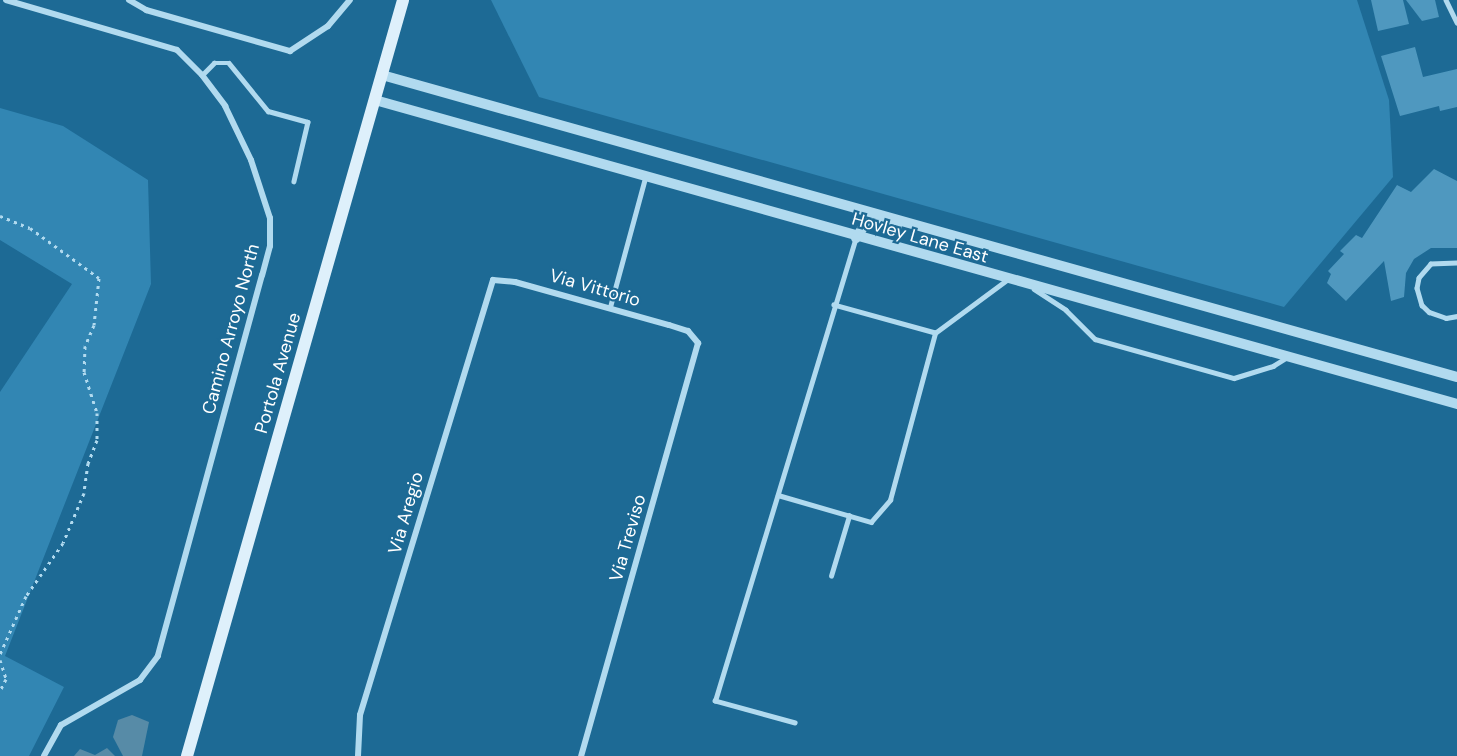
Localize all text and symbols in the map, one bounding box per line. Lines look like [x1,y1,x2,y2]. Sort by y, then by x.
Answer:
street label: Hovley Lane East [849,208,991,268]
street label: Camino Arroyo North [198,241,264,417]
street label: Via Vittorio [547,265,643,311]
street label: Portola Avenue [250,310,306,436]
street label: Via Aregio [384,469,428,557]
street label: Via Treviso [605,492,651,584]

